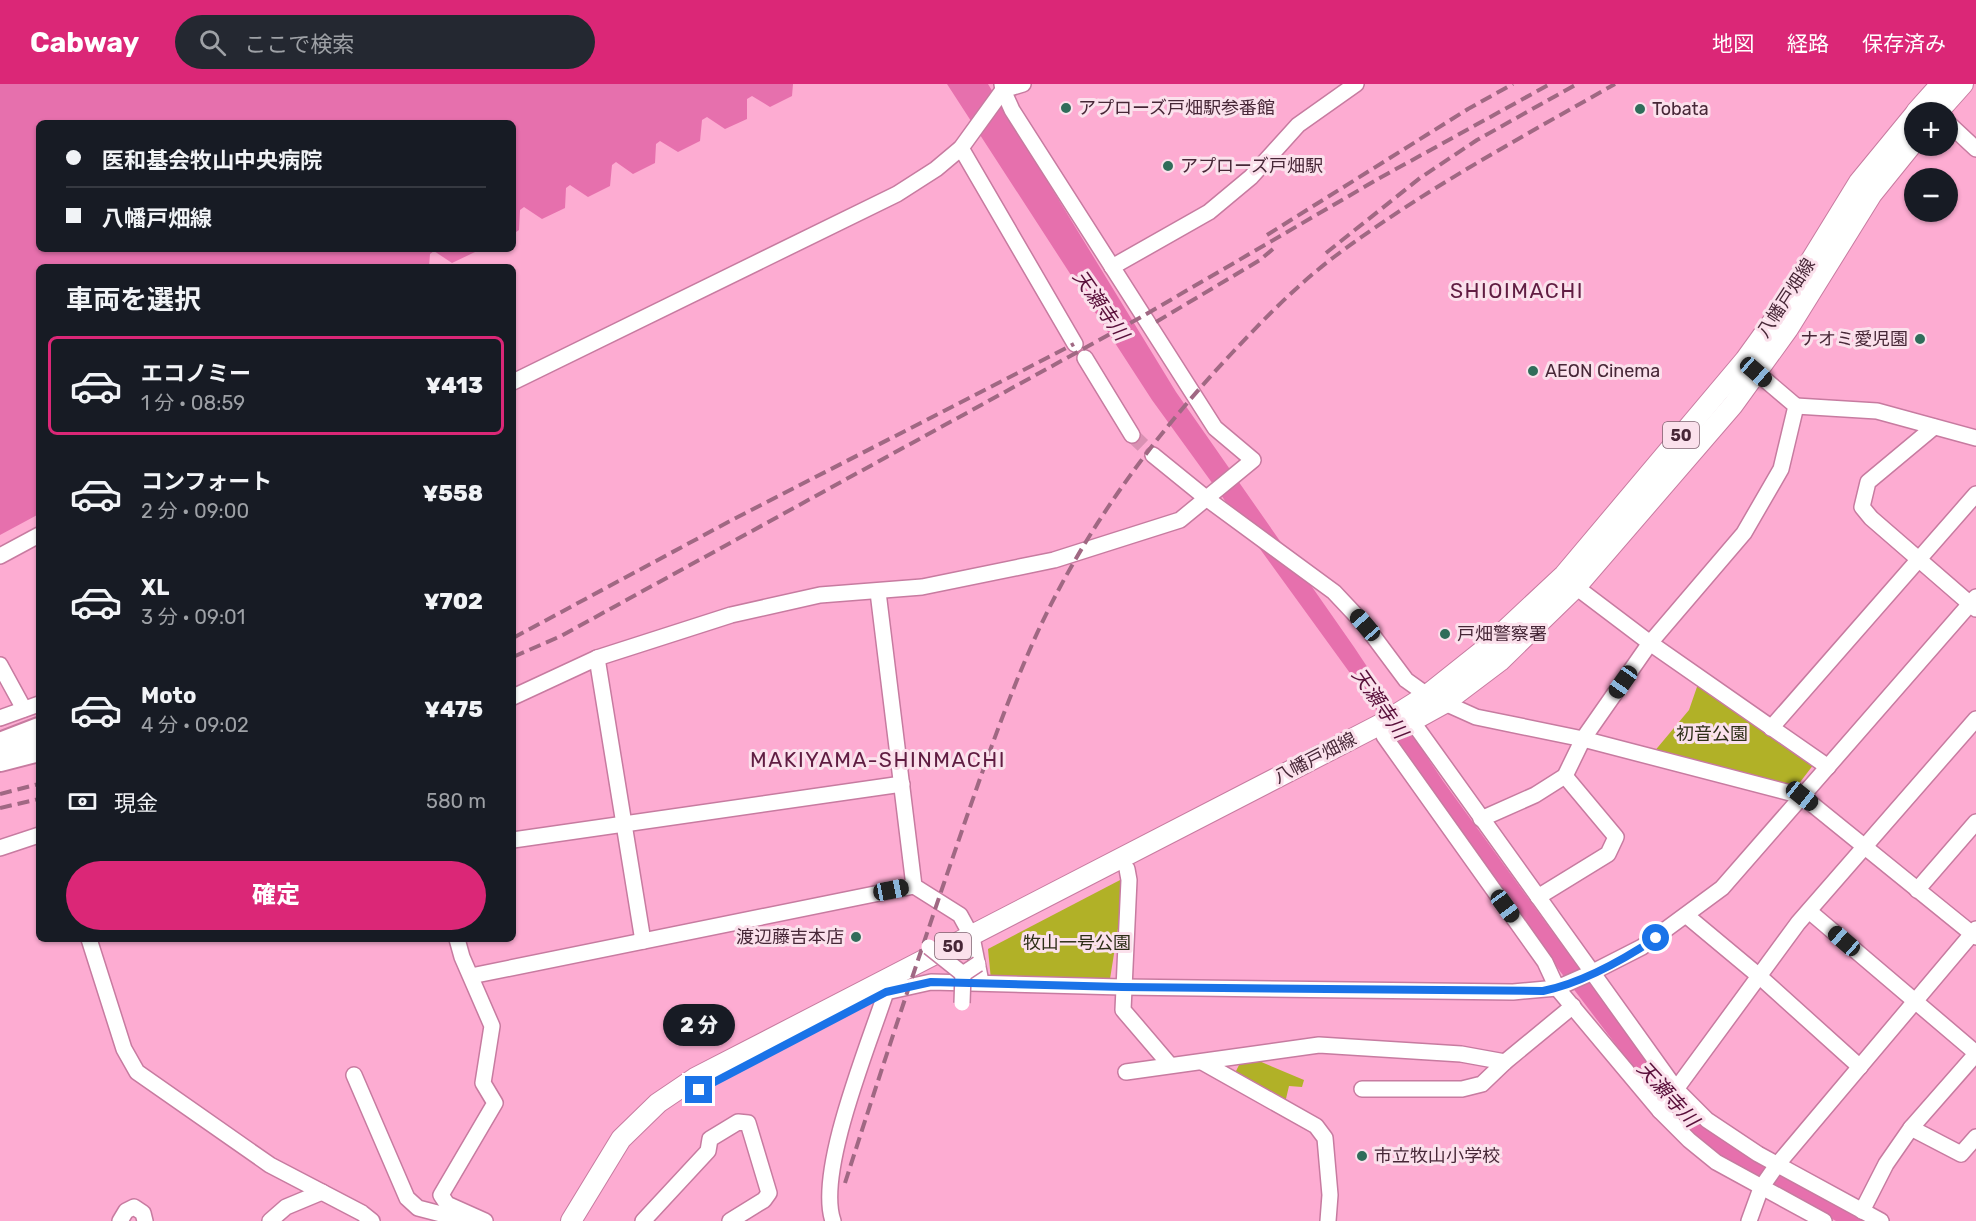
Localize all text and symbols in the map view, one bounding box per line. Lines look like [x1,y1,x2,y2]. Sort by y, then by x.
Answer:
search box [175,15,595,69]
text: Cabway [30,26,139,59]
icon: search [196,26,229,59]
text: ここで検索 [244,31,354,58]
text: 地図 [1712,31,1754,56]
text: 経路 [1787,31,1829,56]
text: 保存済み [1862,31,1946,56]
place label: アプローズ戸畑駅参番館 [1078,97,1275,119]
place label: Tobata [1652,98,1709,120]
marker: アプローズ戸畑駅参番館 [1059,101,1073,115]
marker: Tobata [1633,102,1647,116]
map controls [1904,102,1958,222]
button: + [1904,102,1958,156]
text: 医和基会牧山中央病院 [102,147,322,174]
place label: アプローズ戸畑駅 [1180,155,1323,177]
marker: アプローズ戸畑駅 [1161,159,1175,173]
button: − [1904,168,1958,222]
text: 八幡戸畑線 [102,205,212,232]
street label: 八幡戸畑線 [1752,254,1820,342]
water label: 天瀬寺川 [1068,265,1135,346]
district label: SHIOIMACHI [1450,278,1584,303]
text: 車両を選択 [66,284,201,316]
place label: ナオミ愛児園 [1800,328,1908,350]
marker: ナオミ愛児園 [1913,332,1927,346]
car [1737,353,1775,391]
icon: car [69,359,123,413]
text: エコノミー [141,360,251,387]
place label: AEON Cinema [1545,360,1660,382]
marker: AEON Cinema [1526,364,1540,378]
text: ¥413 [426,372,483,399]
text: 1 分 · 08:59 [141,391,245,415]
road number: 50 [1663,422,1699,448]
icon: car [69,467,123,521]
text: コンフォート [141,468,272,495]
text: ¥558 [423,480,483,507]
text: 2 分 · 09:00 [141,499,249,523]
text: XL [141,574,169,601]
icon: car [69,575,123,629]
text: ¥702 [424,588,483,615]
text: 3 分 · 09:01 [141,605,245,629]
car [1346,606,1384,644]
place label: 戸畑警察署 [1457,623,1547,645]
marker: 戸畑警察署 [1438,627,1452,641]
car [1605,662,1641,702]
water label: 天瀬寺川 [1347,663,1414,744]
text: Moto [141,682,196,709]
icon: car [69,683,123,737]
text: ¥475 [424,696,483,723]
text: 4 分 · 09:02 [141,713,249,737]
park label: 初音公園 [1676,723,1748,745]
street label: 八幡戸畑線 [1270,728,1360,788]
district label: MAKIYAMA-SHINMACHI [750,747,1006,772]
car [1782,778,1822,814]
icon: cash [66,785,99,818]
text: 580 m [426,789,486,813]
text: 現金 [114,790,158,817]
button: 確定 [66,861,486,930]
car [872,878,910,902]
car [1487,886,1523,926]
car [1825,922,1863,960]
route start [1642,924,1669,951]
place label: 渡辺藤吉本店 [736,926,844,948]
marker: 渡辺藤吉本店 [849,930,863,944]
park label: 牧山一号公園 [1023,932,1131,954]
road number: 50 [935,933,971,959]
callout: 2 分 [663,1003,735,1045]
text: 2 分 [680,1013,718,1037]
water label: 天瀬寺川 [1632,1056,1705,1133]
route end [685,1076,712,1103]
place label: 市立牧山小学校 [1374,1145,1500,1167]
marker: 市立牧山小学校 [1355,1149,1369,1163]

